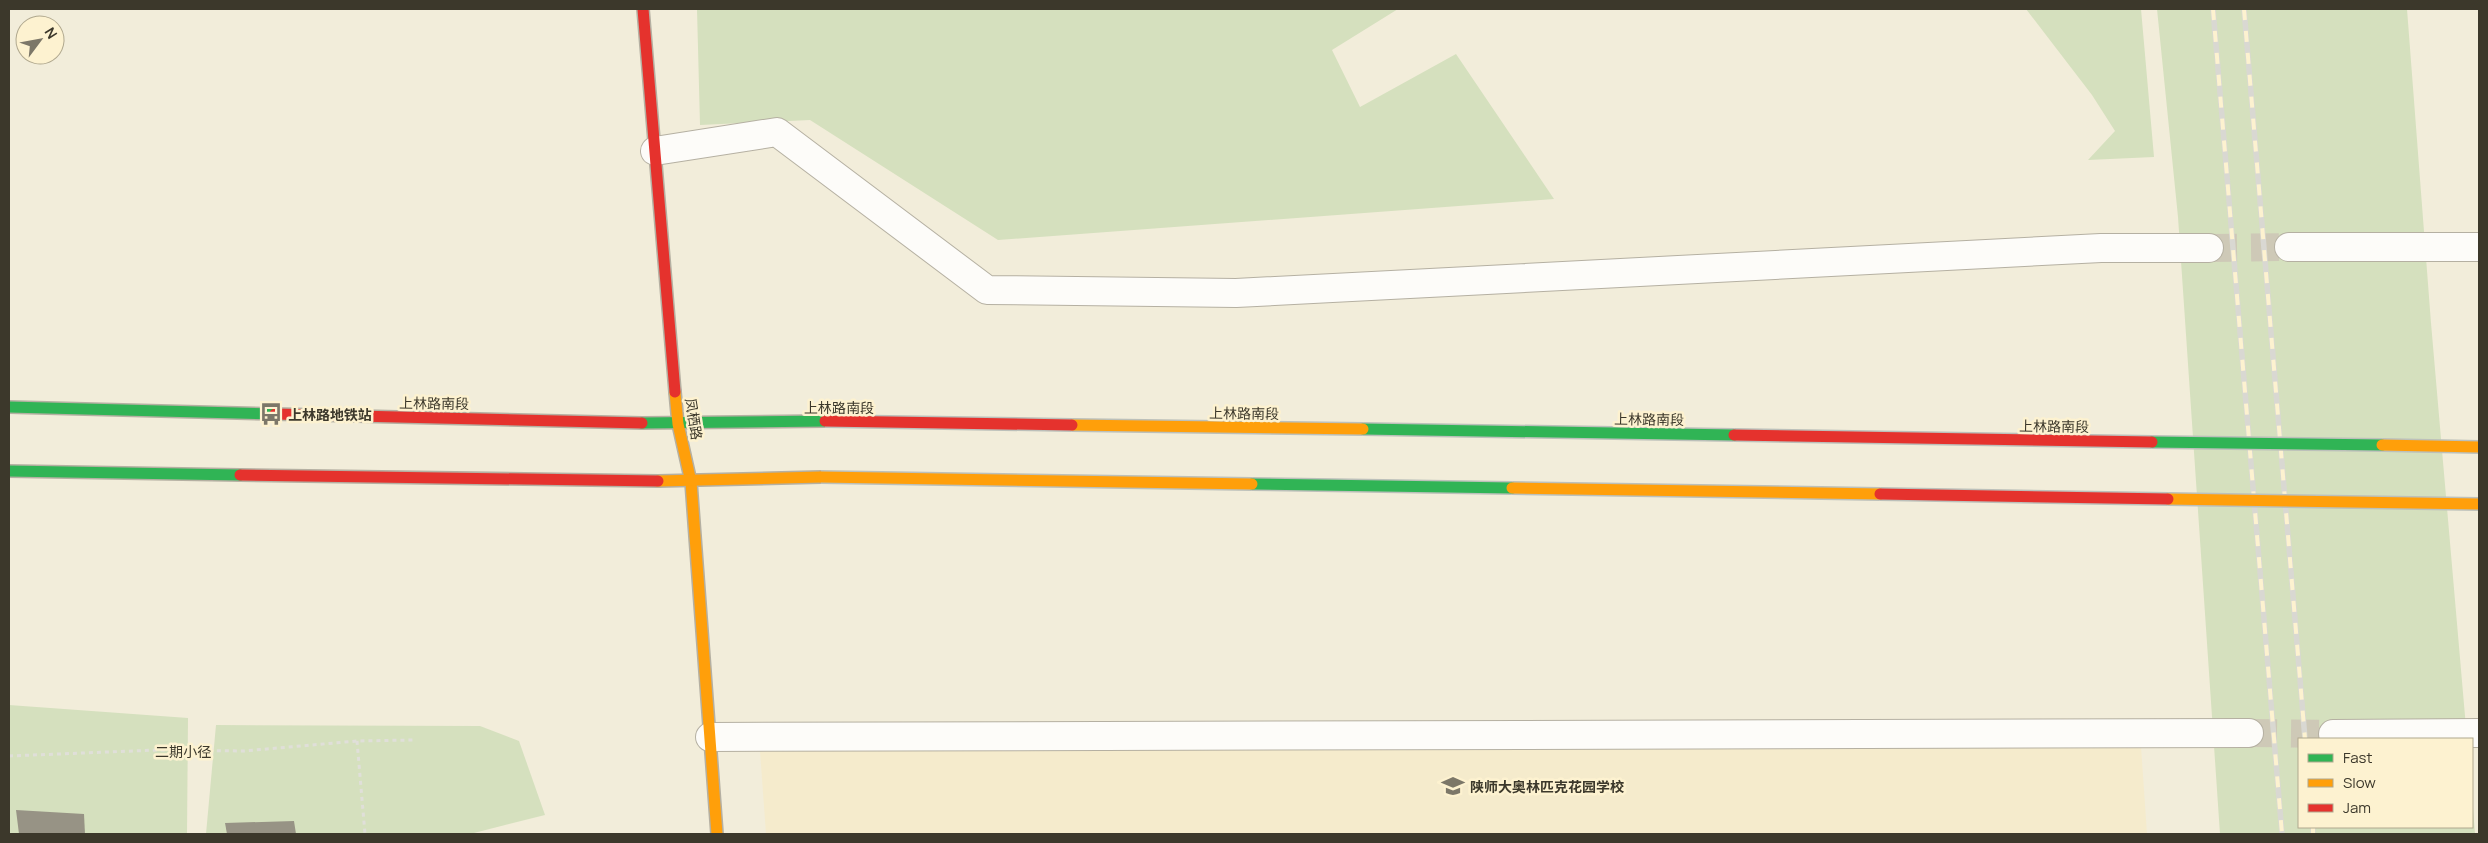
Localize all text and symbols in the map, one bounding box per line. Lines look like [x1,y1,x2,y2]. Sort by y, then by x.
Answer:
north arrow [15,15,65,65]
text: N [41,24,62,42]
street label: 上林路南段 [399,393,469,413]
street label: 凤栖路 [681,397,707,441]
street label: 上林路南段 [804,398,874,417]
bus stop icon: 上林路地铁站 [258,401,284,427]
street label: 上林路南段 [1209,403,1279,423]
place label: 上林路地铁站 [288,405,372,424]
street label: 上林路南段 [1614,409,1684,429]
street label: 上林路南段 [2019,416,2089,436]
legend [2298,738,2473,828]
street label: 二期小径 [155,742,211,761]
text: Fast [2343,747,2372,768]
text: Slow [2343,772,2376,793]
school or university icon: 陕师大奥林匹克花园学校 [1440,773,1466,799]
place label: 陕师大奥林匹克花园学校 [1470,777,1624,796]
text: Jam [2343,797,2371,818]

